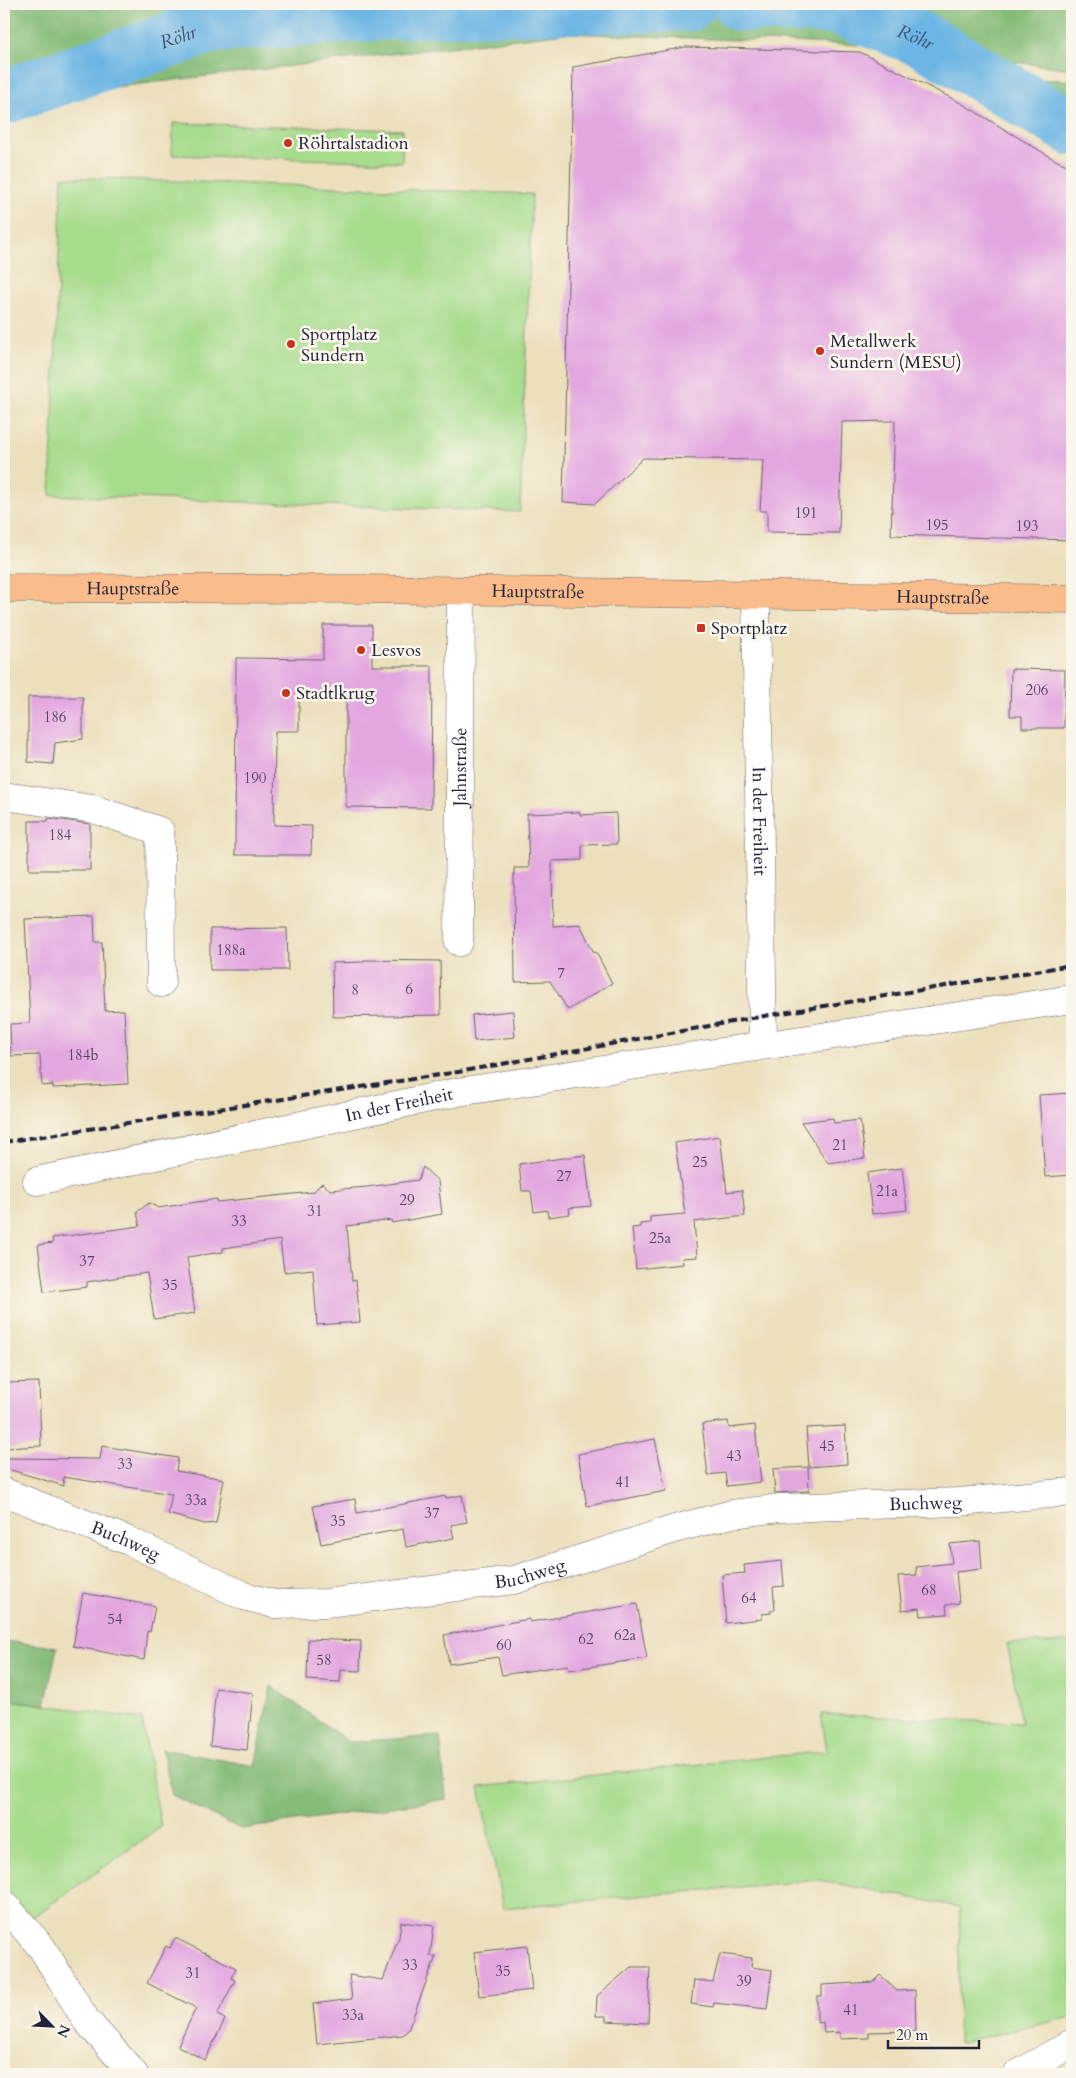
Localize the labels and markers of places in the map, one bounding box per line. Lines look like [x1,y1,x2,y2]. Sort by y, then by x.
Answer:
place label: Röhrtalstadion [298,131,410,156]
marker: Röhrtalstadion [282,137,294,149]
place label: Sportplatz Sundern [301,322,377,368]
place label: Metallwerk Sundern (MESU) [830,329,962,375]
marker: Sportplatz Sundern [285,338,297,350]
marker: Metallwerk Sundern (MESU) [814,345,826,357]
place label: Sportplatz [711,616,787,641]
marker: Sportplatz [695,622,707,634]
place label: Lesvos [371,638,421,663]
marker: Lesvos [355,644,367,656]
place label: Stadtlkrug [296,681,375,706]
marker: Stadtlkrug [280,687,292,699]

